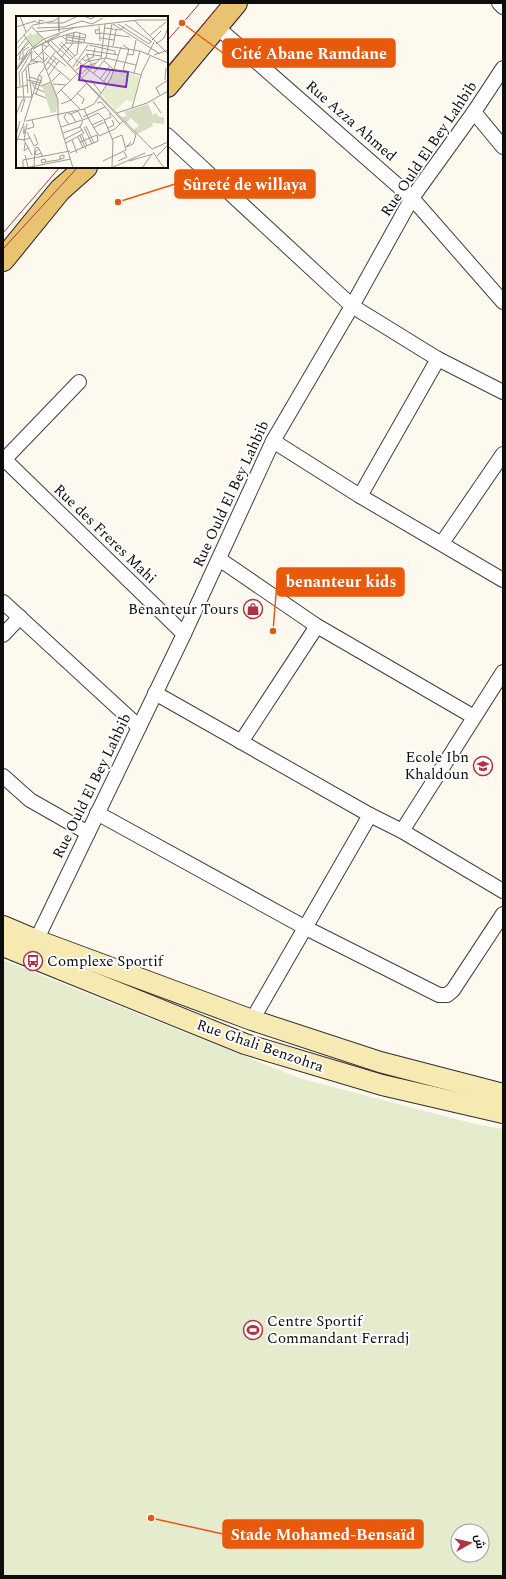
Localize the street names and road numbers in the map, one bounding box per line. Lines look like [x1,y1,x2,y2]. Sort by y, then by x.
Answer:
street label: Rue Azza Ahmed [300,75,402,167]
street label: Rue Ould El Bey Lahbib [375,76,483,222]
street label: Rue Ould El Bey Lahbib [187,417,275,571]
street label: Rue des Freres Mahi [48,479,162,589]
street label: Rue Ould El Bey Lahbib [47,709,137,863]
street label: Rue Ghali Benzohra [193,1013,327,1079]

